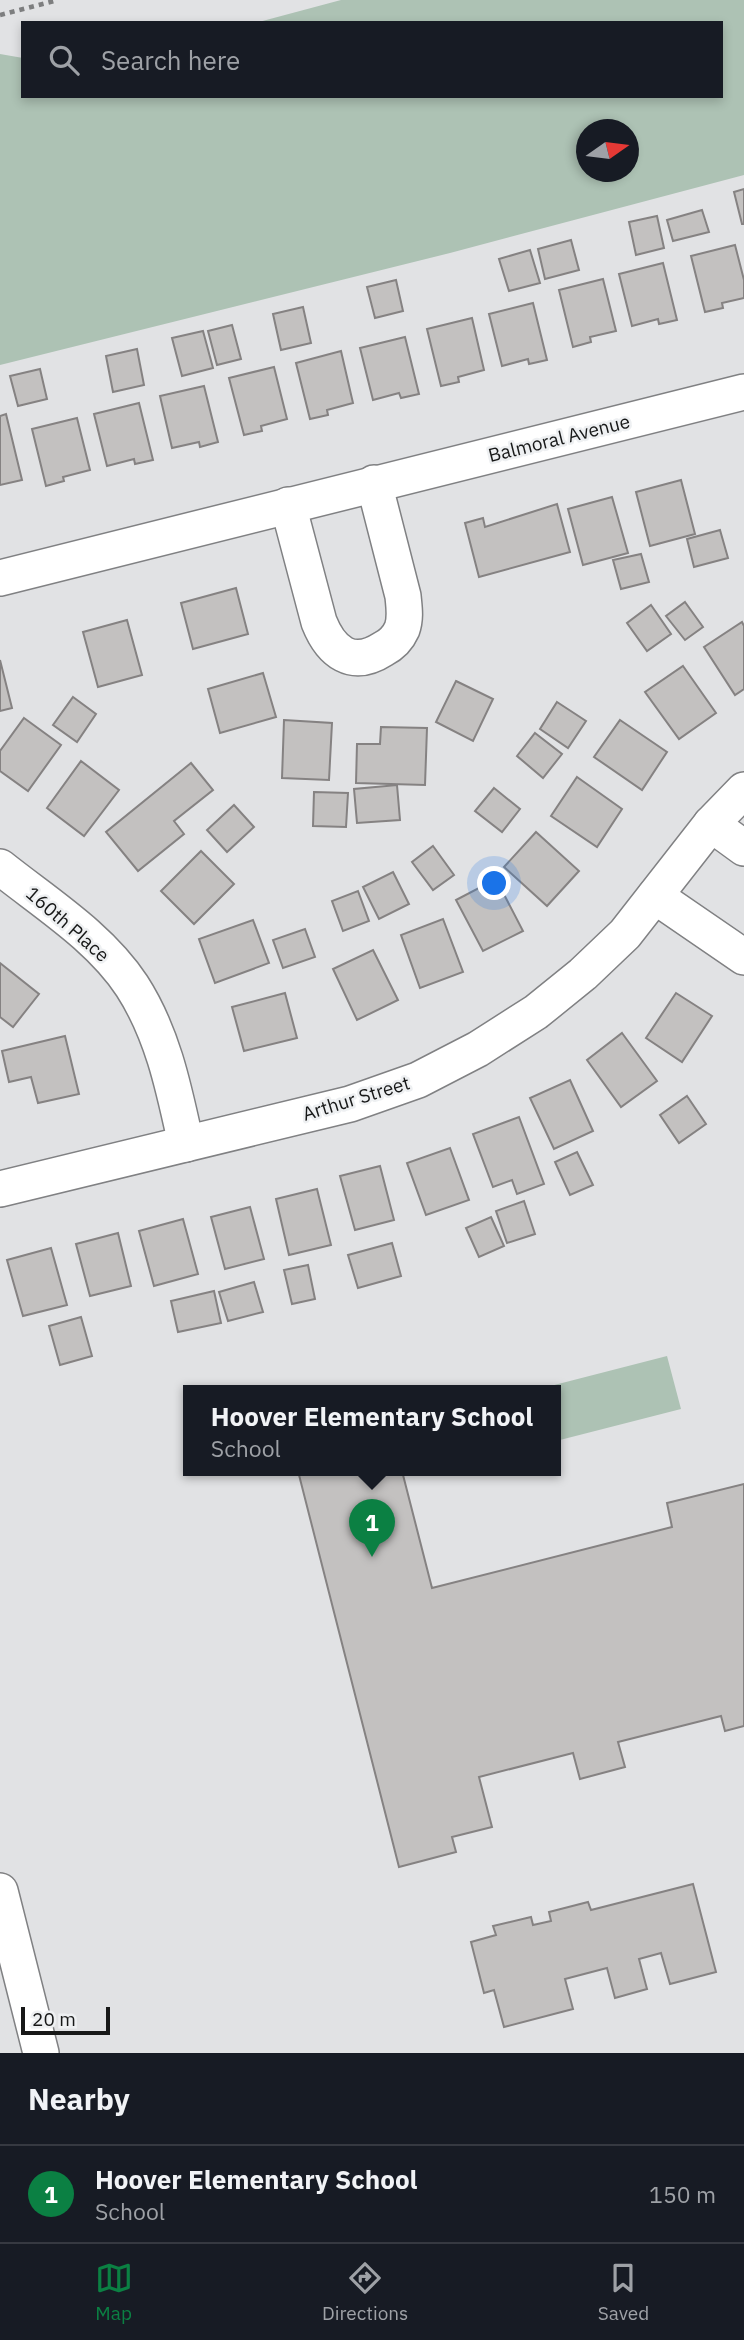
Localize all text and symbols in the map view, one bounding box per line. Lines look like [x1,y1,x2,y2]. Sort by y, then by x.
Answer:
search box [21,21,723,98]
icon: search [45,41,83,79]
text: Search here [101,43,240,77]
north arrow [576,119,639,182]
street label: Balmoral Avenue [486,409,632,467]
your location [477,866,511,900]
street label: 160th Place [21,881,115,967]
street label: Arthur Street [299,1070,413,1126]
popup [183,1385,561,1476]
text: Hoover Elementary School [211,1399,533,1433]
text: School [211,1433,281,1463]
pin: 1 [349,1499,395,1557]
scale bar [21,2004,110,2036]
text: 20 m [32,2007,76,2031]
text: Nearby [28,2079,130,2118]
text: Hoover Elementary School [95,2162,417,2196]
text: 1 [44,2179,58,2209]
text: 150 m [649,2179,716,2209]
text: School [95,2196,165,2226]
tab: Map [95,2259,133,2325]
tab: Directions [322,2259,408,2325]
tab: Saved [598,2259,649,2325]

